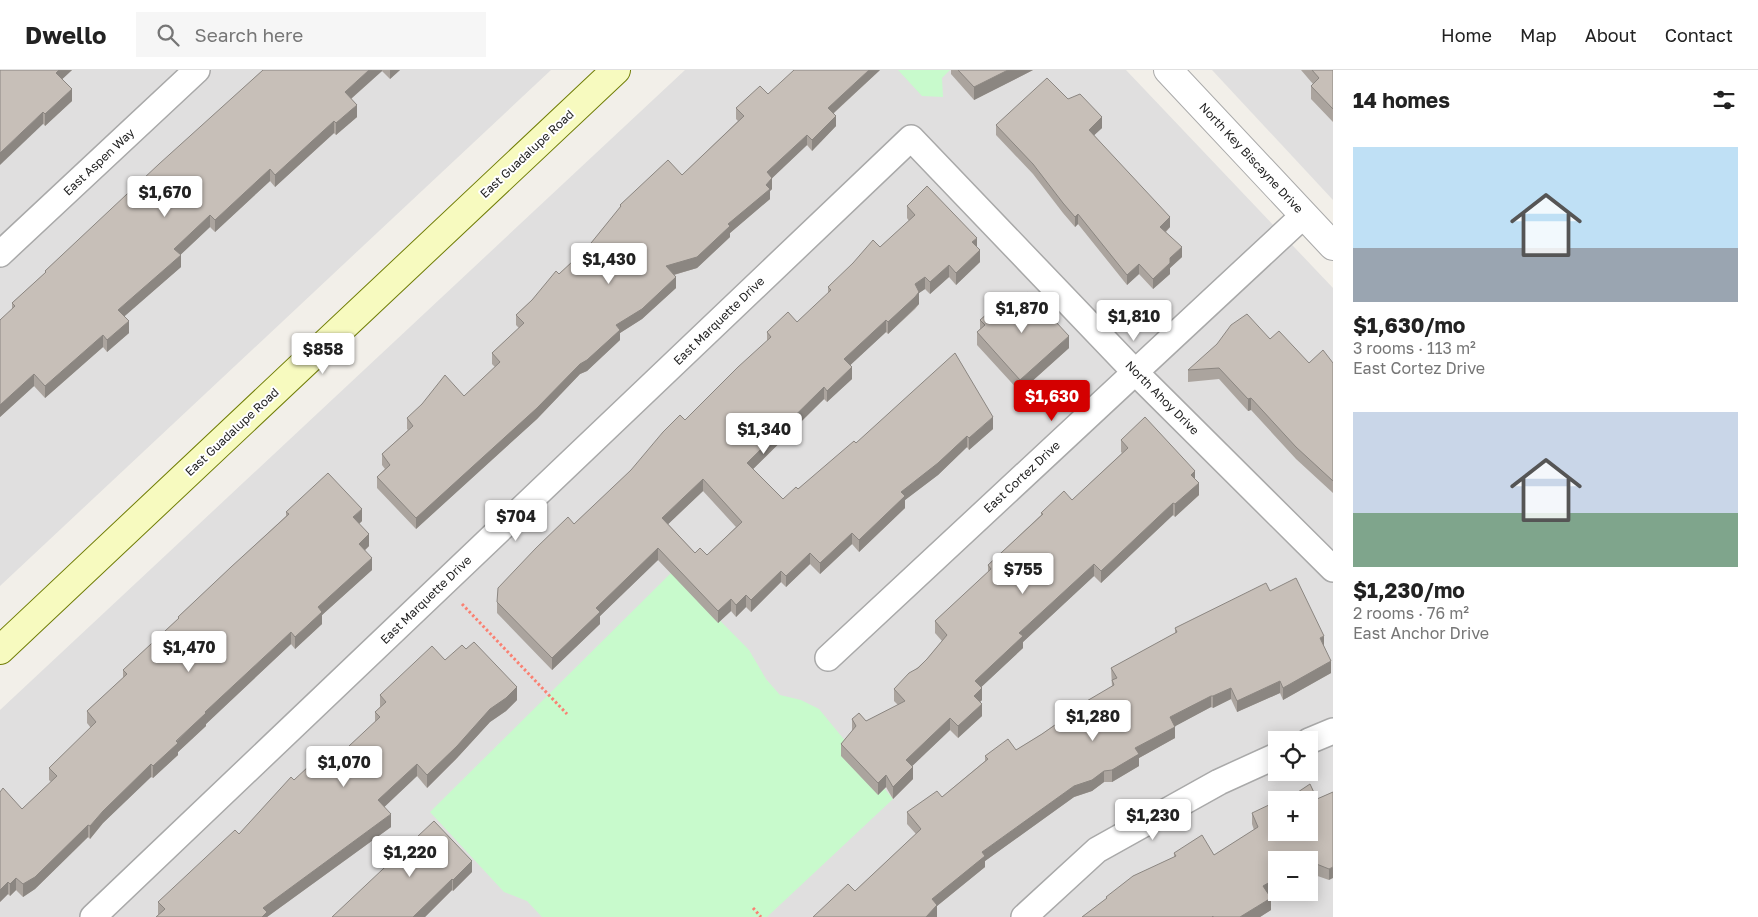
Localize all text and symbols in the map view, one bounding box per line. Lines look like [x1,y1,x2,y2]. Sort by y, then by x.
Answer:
search box [136,12,486,57]
text: Dwello [25,20,106,49]
icon: search [154,21,182,49]
text: Search here [194,23,303,46]
text: Home [1441,24,1492,46]
text: Map [1520,24,1557,46]
text: About [1585,24,1637,46]
text: Contact [1665,24,1733,46]
icon: filters [1710,86,1738,114]
text: 14 homes [1353,87,1450,113]
street label: North Key Biscayne Drive [1196,99,1306,216]
street label: East Guadalupe Road [477,106,577,201]
street label: East Aspen Way [60,125,137,198]
pin: $1,670 [124,176,206,218]
icon: home [1501,180,1591,270]
text: $1,670 [138,182,192,202]
pin: $1,430 [568,242,650,285]
text: $1,430 [582,249,636,269]
street label: East Marquette Drive [670,273,767,368]
pin: $1,870 [981,292,1063,334]
text: $1,870 [995,298,1049,318]
pin: $1,810 [1093,300,1175,342]
text: $1,810 [1108,306,1160,326]
text: $1,630/mo [1353,312,1465,338]
pin: $858 [293,332,353,375]
text: 3 rooms · 113 m² [1353,338,1476,358]
text: $858 [303,339,343,359]
street label: North Ahoy Drive [1122,358,1202,438]
text: East Cortez Drive [1353,358,1485,378]
pin: $1,630 [1011,380,1093,422]
street label: East Guadalupe Road [182,384,282,479]
text: $1,630 [1025,386,1079,406]
pin: $1,340 [723,412,805,455]
text: $1,340 [737,419,791,439]
street label: East Cortez Drive [980,437,1063,516]
icon: home [1501,445,1591,535]
pin: $704 [486,500,546,542]
text: $704 [496,506,536,526]
street label: East Marquette Drive [377,552,474,647]
pin: $755 [993,552,1053,595]
text: $755 [1004,559,1042,579]
text: $1,230/mo [1353,577,1465,603]
text: 2 rooms · 76 m² [1353,603,1469,623]
text: East Anchor Drive [1353,623,1489,643]
pin: $1,470 [148,630,230,673]
text: $1,470 [162,637,216,657]
pin: $1,280 [1052,700,1134,742]
text: $1,280 [1066,706,1120,726]
map controls [1268,731,1318,901]
button: locate [1268,731,1318,781]
pin: $1,070 [303,746,385,788]
text: $1,070 [317,752,371,772]
button: + [1268,791,1318,841]
pin: $1,230 [1112,798,1194,841]
text: $1,230 [1126,805,1180,825]
pin: $1,220 [369,836,451,878]
text: $1,220 [383,842,437,862]
button: − [1268,851,1318,901]

